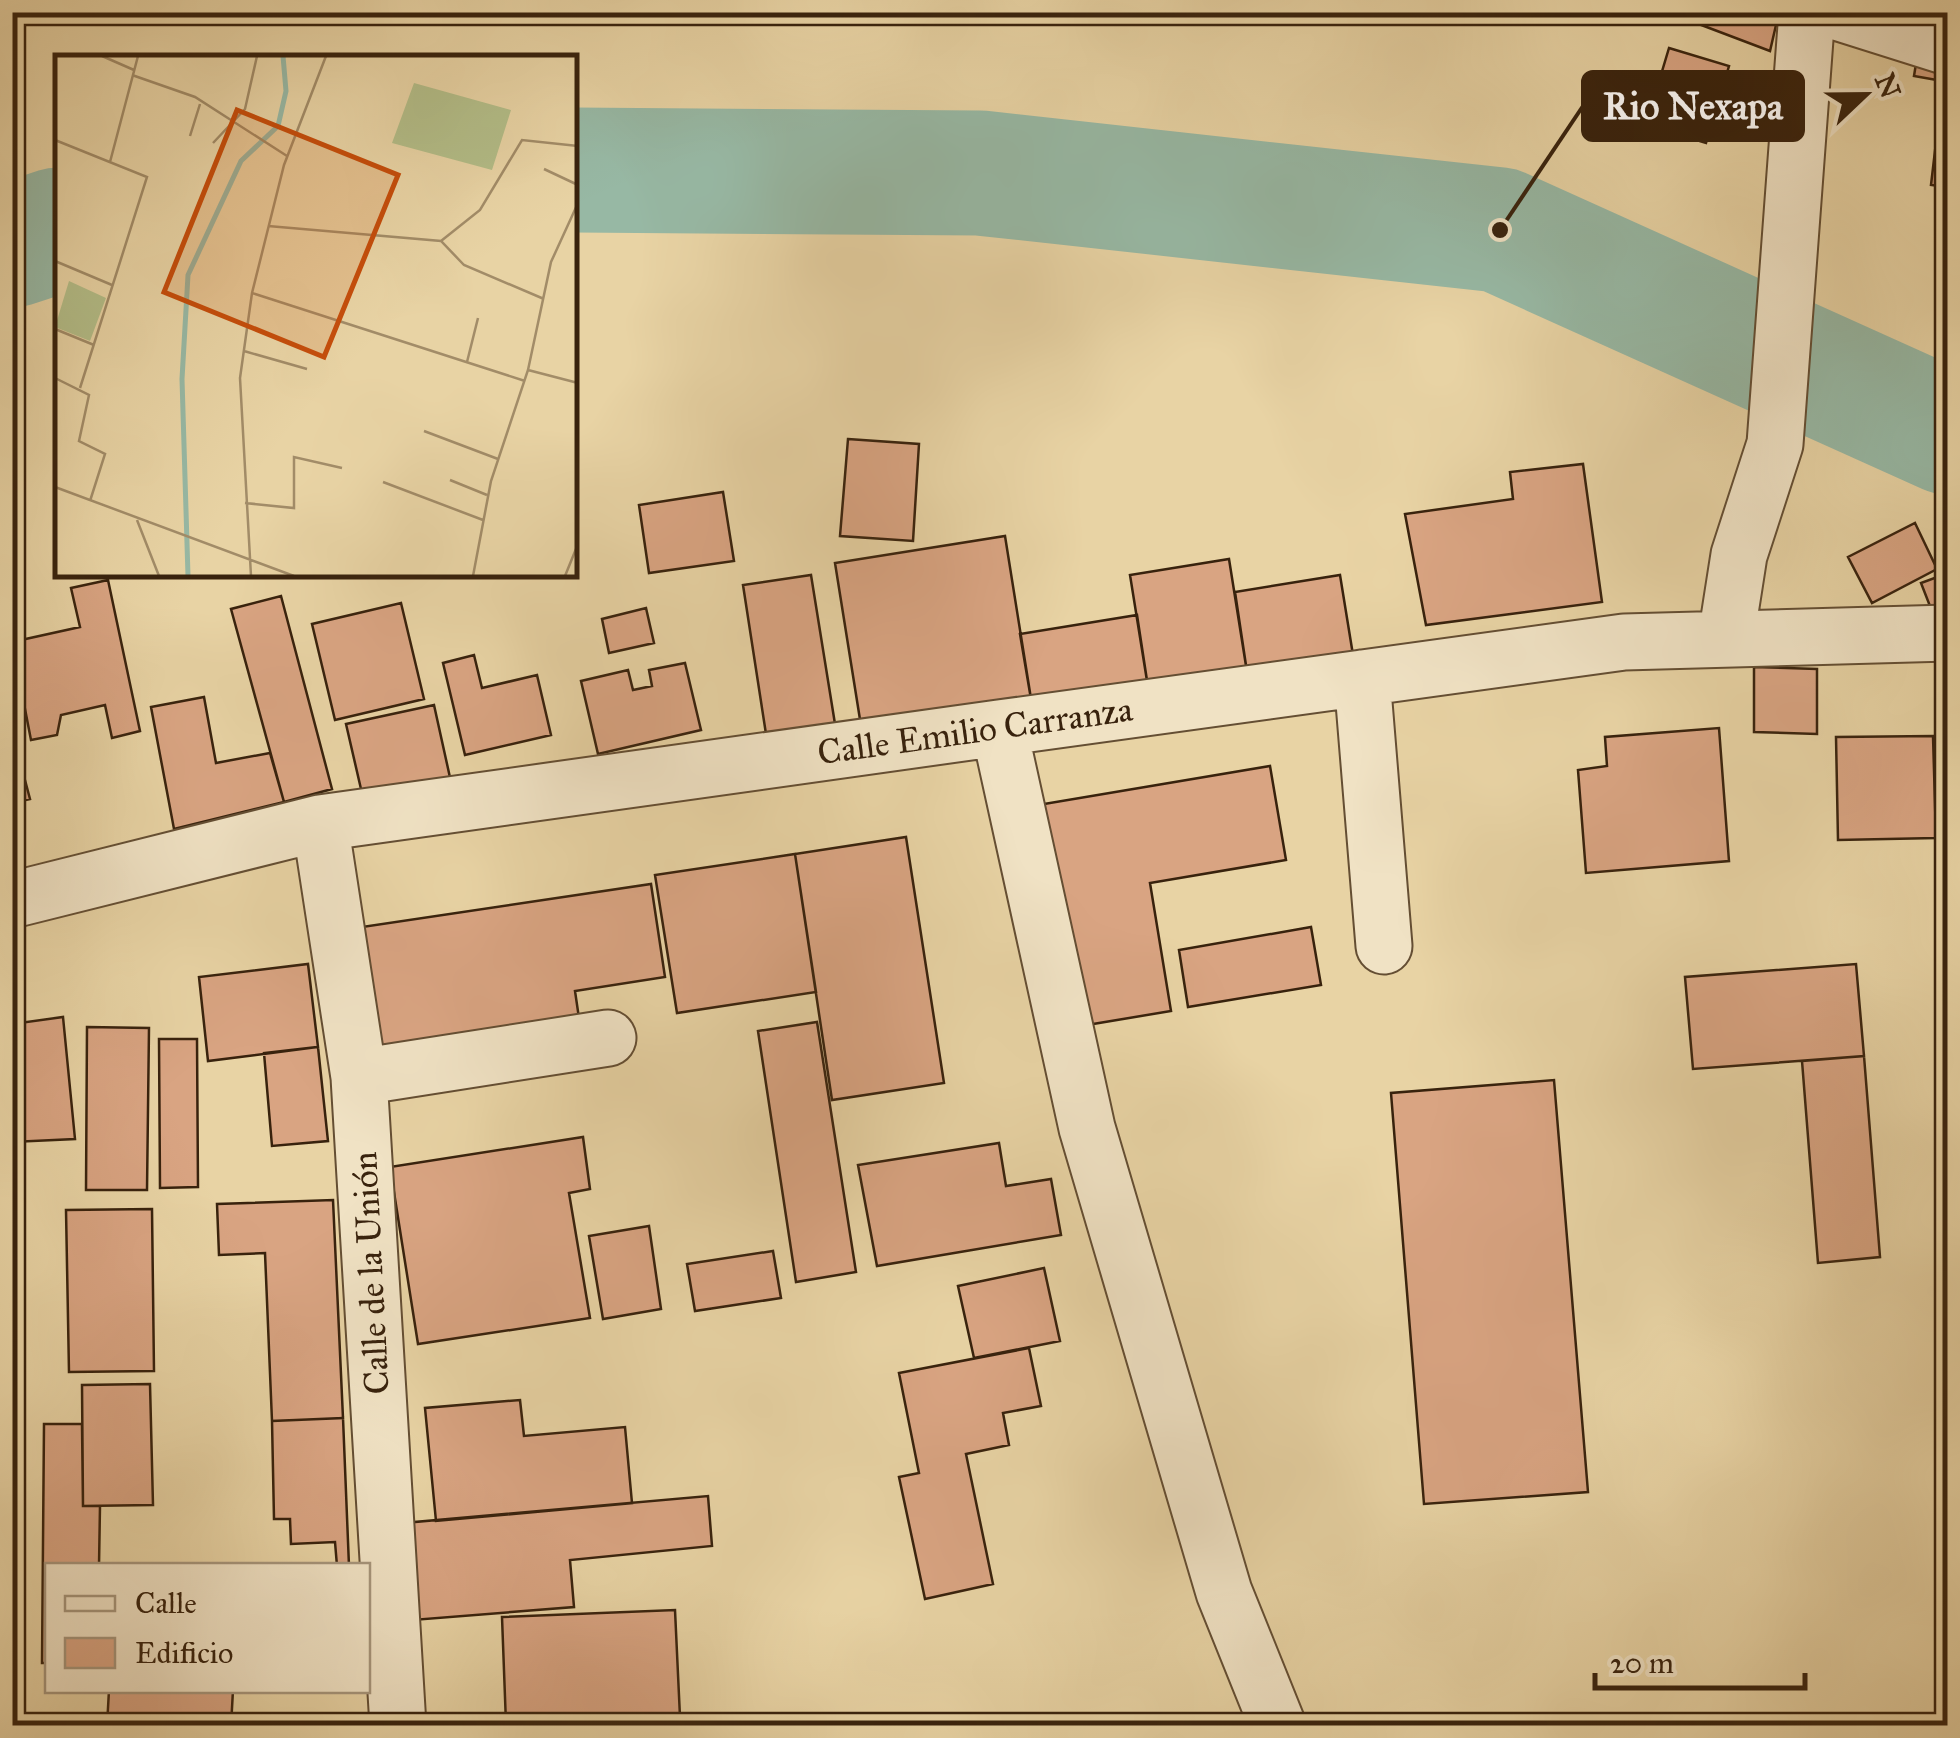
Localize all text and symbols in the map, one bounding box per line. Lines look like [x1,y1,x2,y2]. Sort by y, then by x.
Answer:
north arrow [1815,45,1915,145]
inset map [55,55,578,578]
text: N [1867,68,1908,104]
callout: Rio Nexapa [1583,72,1803,140]
text: Rio Nexapa [1603,83,1784,129]
street label: Calle Emilio Carranza [815,688,1135,774]
street label: Calle de la Unión [343,1150,399,1395]
legend [45,1563,370,1693]
text: Calle [135,1585,197,1621]
scale bar [1595,1628,1805,1690]
text: Edificio [135,1635,233,1671]
text: 20 m [1610,1645,1674,1681]

